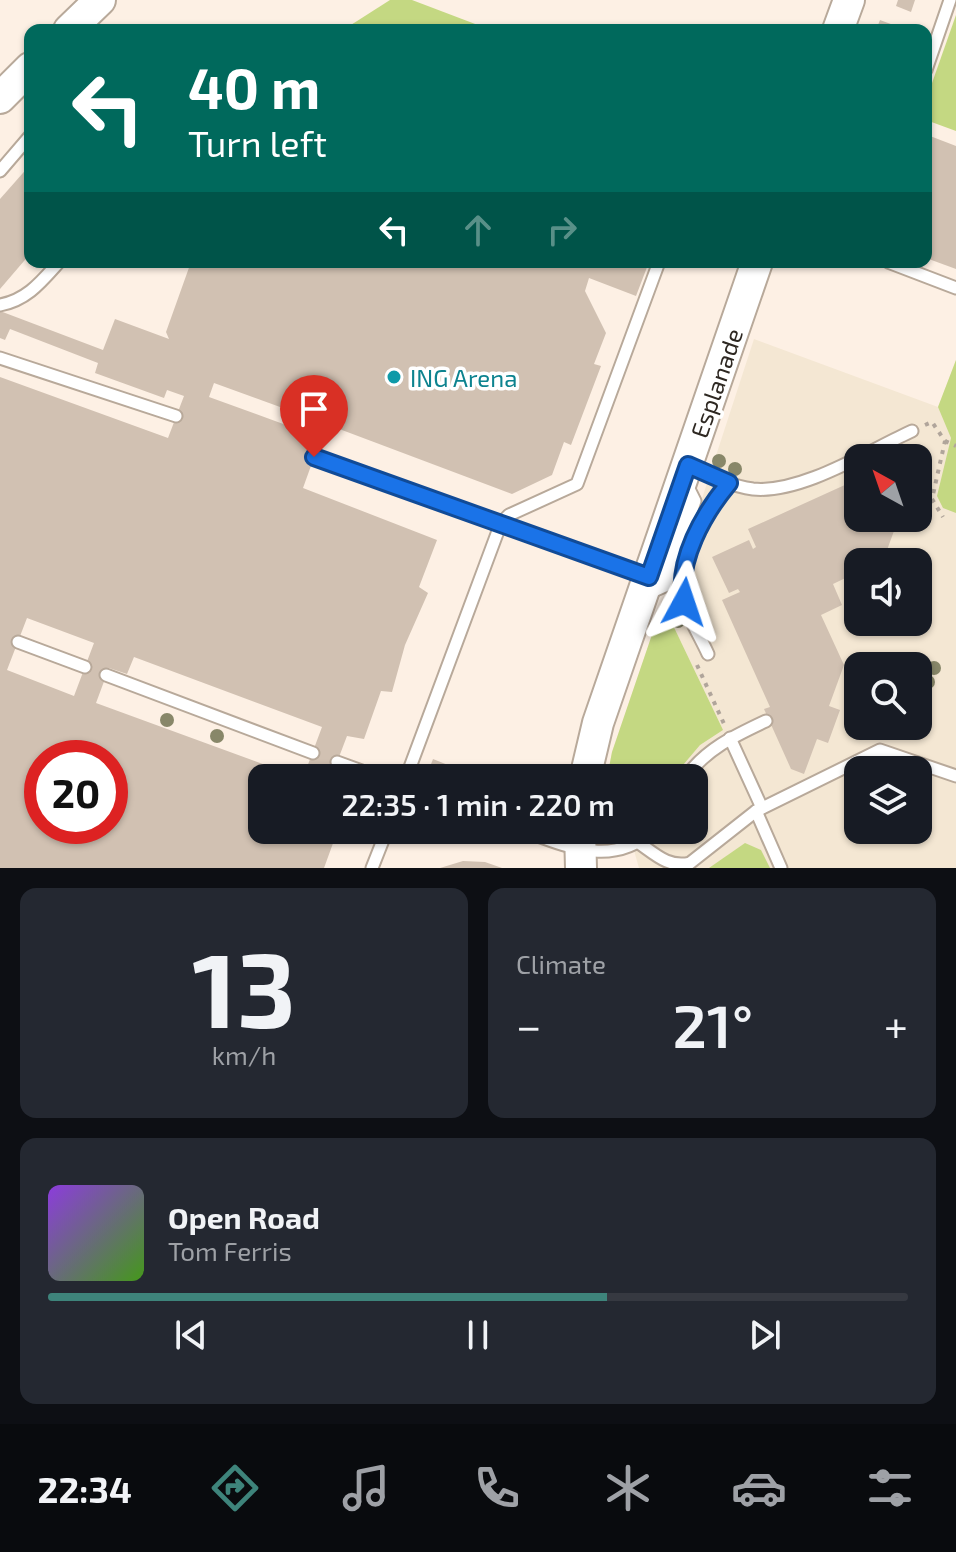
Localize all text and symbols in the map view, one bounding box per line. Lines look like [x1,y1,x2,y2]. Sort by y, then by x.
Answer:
text: 40 m [188,53,320,120]
icon: left [56,56,160,160]
text: Turn left [188,121,327,164]
icon: left [372,208,416,252]
icon: ahead [456,208,500,252]
icon: right [540,208,584,252]
street label: Esplanade [684,325,748,441]
place label: ING Arena [410,363,517,392]
marker: ING Arena [385,368,403,386]
pin [280,375,348,457]
icon: arrive [292,387,336,431]
north arrow [844,444,932,532]
map controls [844,444,932,844]
button: sound [844,548,932,636]
position arrow [642,560,726,644]
button: search [844,652,932,740]
speed limit sign: 20 [24,740,128,844]
button: layers [844,756,932,844]
text: 22:35 · 1 min · 220 m [341,786,615,822]
text: 13 [192,924,296,1049]
text: Climate [516,948,606,979]
text: 21° [672,988,753,1060]
text: − [516,998,542,1051]
text: + [884,998,908,1051]
text: km/h [212,1039,276,1070]
text: Open Road [168,1199,320,1235]
text: Tom Ferris [168,1235,292,1266]
icon: previous [169,1313,213,1357]
icon: pause [456,1313,500,1357]
icon: next [743,1313,787,1357]
icon: directions [207,1460,263,1516]
icon: music [338,1460,394,1516]
icon: phone [469,1460,525,1516]
icon: climate [600,1460,656,1516]
icon: car [731,1460,787,1516]
icon: filters [862,1460,918,1516]
text: 22:34 [38,1467,132,1510]

